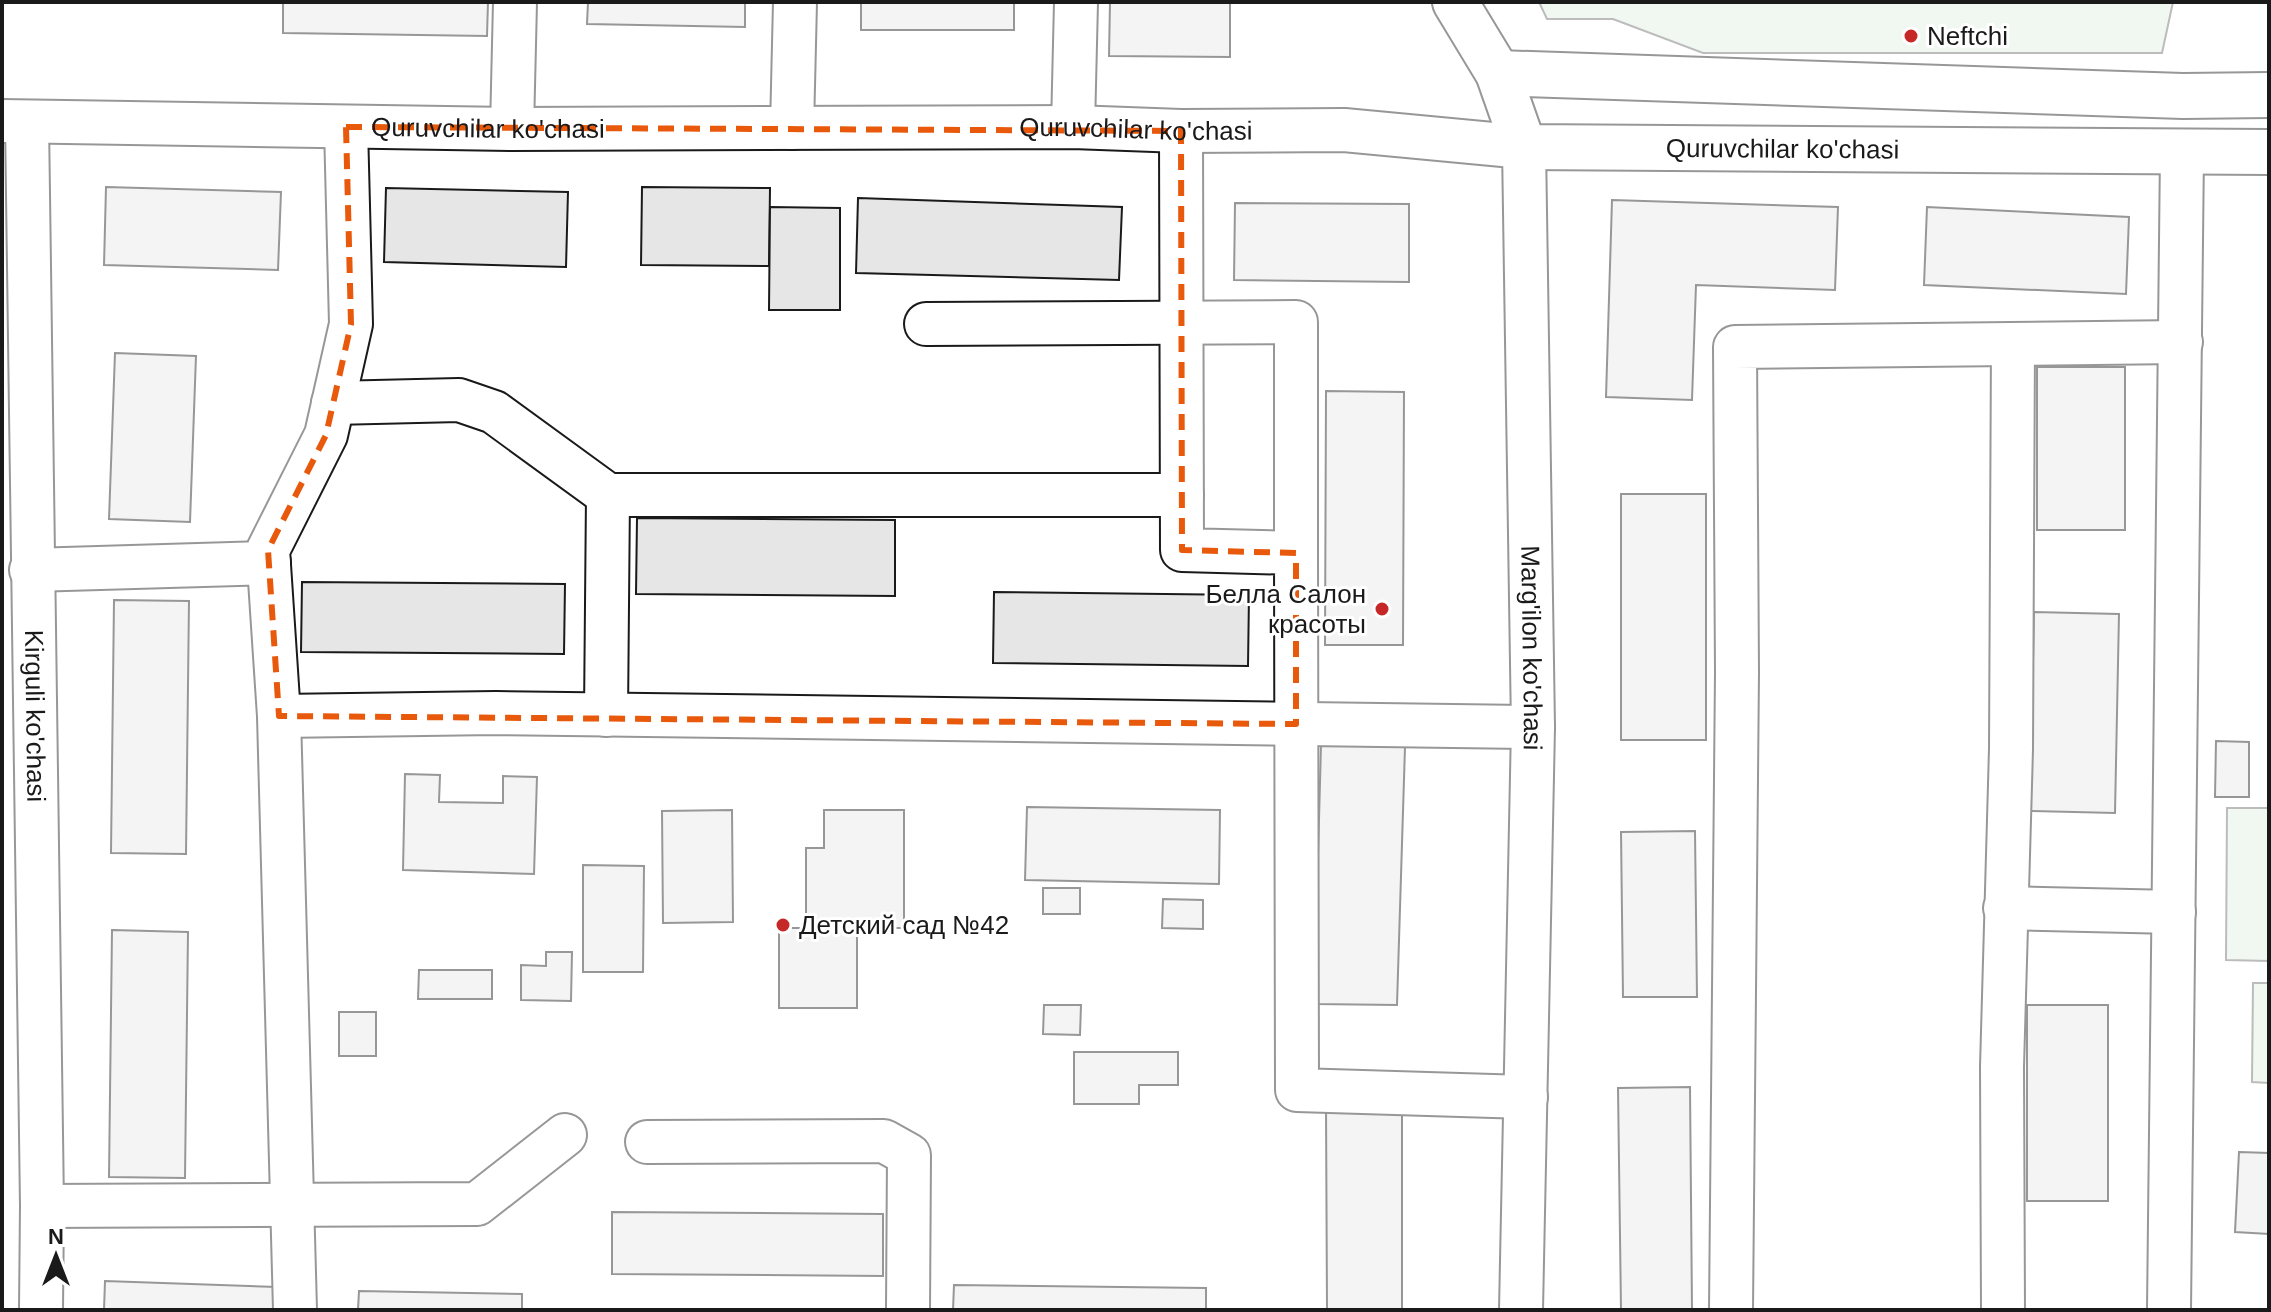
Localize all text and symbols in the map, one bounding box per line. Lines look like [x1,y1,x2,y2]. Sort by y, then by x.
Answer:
place label: Neftchi [1927,21,2008,51]
marker: Neftchi [1902,27,1920,45]
street label: Quruvchilar ko'chasi [371,112,605,144]
street label: Quruvchilar ko'chasi [1019,112,1253,146]
street label: Quruvchilar ko'chasi [1666,133,1899,165]
street label: Marg'ilon ko'chasi [1515,545,1548,751]
place label: Белла Салон красоты [1206,579,1366,639]
marker: Белла Салон красоты [1373,600,1391,618]
street label: Kirguli ko'chasi [19,629,51,802]
place label: Детский сад №42 [799,910,1009,940]
marker: Детский сад №42 [774,916,792,934]
north arrow [16,1216,96,1296]
text: N [48,1224,64,1249]

